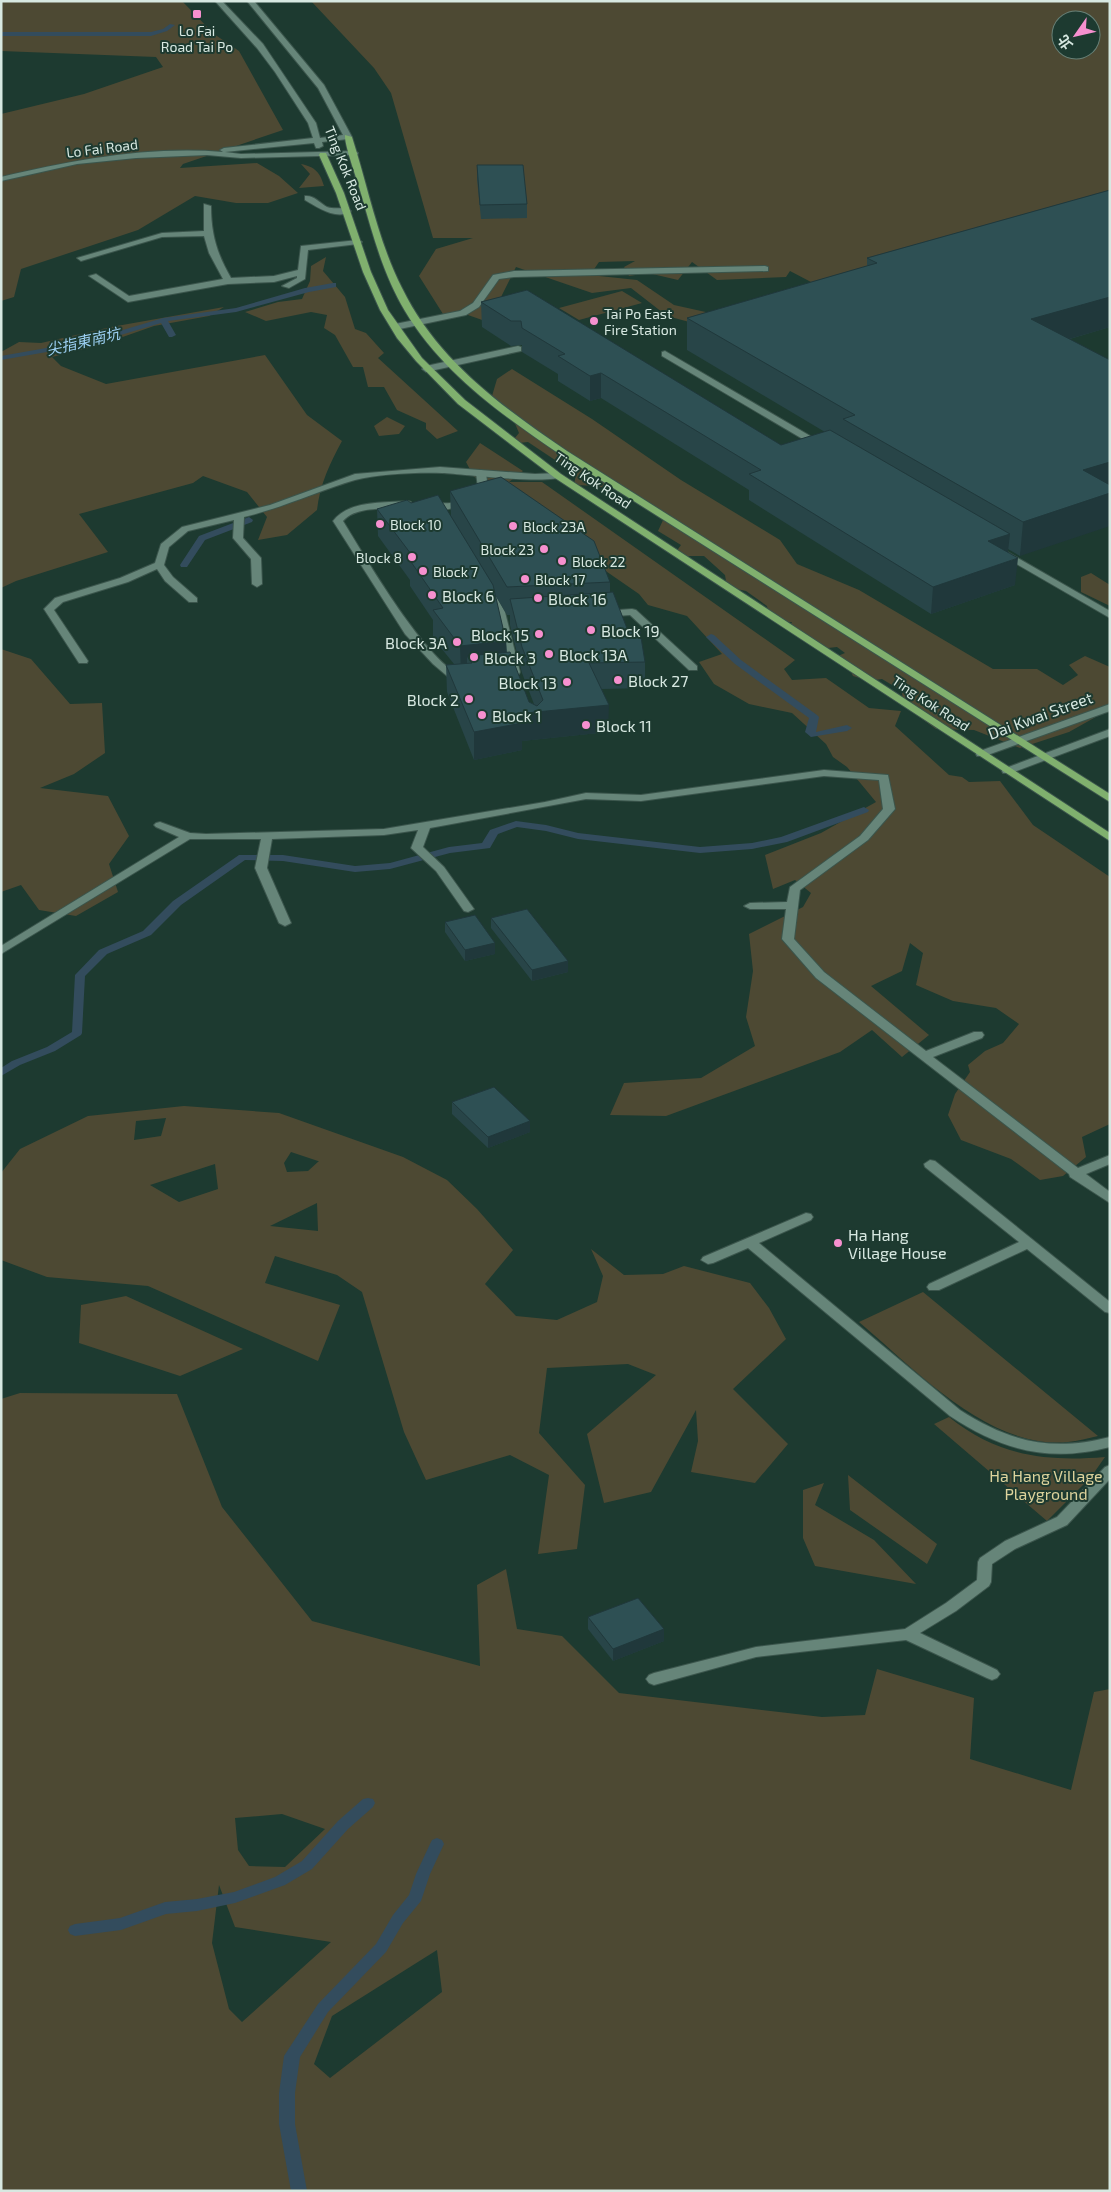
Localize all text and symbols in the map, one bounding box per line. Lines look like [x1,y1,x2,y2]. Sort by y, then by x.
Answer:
marker: Lo Fai Road Tai Po [191,8,203,20]
north arrow [1051,10,1101,60]
place label: Lo Fai Road Tai Po [161,22,233,55]
text: 北 [1054,32,1076,53]
street label: Ting Kok Road [321,124,371,212]
street label: Lo Fai Road [65,135,139,161]
place label: Tai Po East Fire Station [604,305,677,338]
marker: Tai Po East Fire Station [588,315,600,327]
water label: 尖指東南坑 [44,323,124,358]
street label: Ting Kok Road [551,448,635,512]
place label: Block 10 [390,516,442,533]
marker: Block 10 [374,518,386,530]
place label: Block 23A [523,518,585,535]
marker: Block 23A [507,520,519,532]
place label: Block 23 [481,541,534,558]
marker: Block 23 [538,543,550,555]
place label: Block 8 [356,549,402,566]
marker: Block 8 [406,551,418,563]
place label: Block 22 [572,553,626,570]
marker: Block 22 [556,555,568,567]
place label: Block 7 [433,563,478,580]
marker: Block 7 [417,565,429,577]
place label: Block 17 [535,571,585,588]
marker: Block 17 [519,573,531,585]
place label: Block 6 [442,586,494,605]
marker: Block 6 [426,589,438,601]
place label: Block 16 [548,589,607,608]
marker: Block 16 [532,592,544,604]
place label: Block 19 [601,621,660,640]
marker: Block 19 [585,624,597,636]
place label: Block 15 [471,625,529,644]
marker: Block 15 [533,628,545,640]
place label: Block 3A [385,633,447,652]
marker: Block 3A [451,636,463,648]
place label: Block 13A [559,645,627,664]
place label: Block 3 [484,648,536,667]
marker: Block 13A [543,648,555,660]
marker: Block 3 [468,651,480,663]
place label: Block 27 [628,671,688,690]
street label: Ting Kok Road [889,672,973,734]
place label: Block 13 [499,673,557,692]
marker: Block 27 [612,674,624,686]
marker: Block 13 [561,676,573,688]
street label: Dai Kwai Street [985,687,1095,743]
place label: Block 2 [407,690,459,709]
marker: Block 2 [463,693,475,705]
place label: Block 1 [492,706,542,725]
marker: Block 1 [476,709,488,721]
place label: Block 11 [596,716,652,735]
marker: Block 11 [580,719,592,731]
place label: Ha Hang Village House [848,1225,947,1262]
marker: Ha Hang Village House [832,1237,844,1249]
park label: Ha Hang Village Playground [989,1466,1103,1503]

